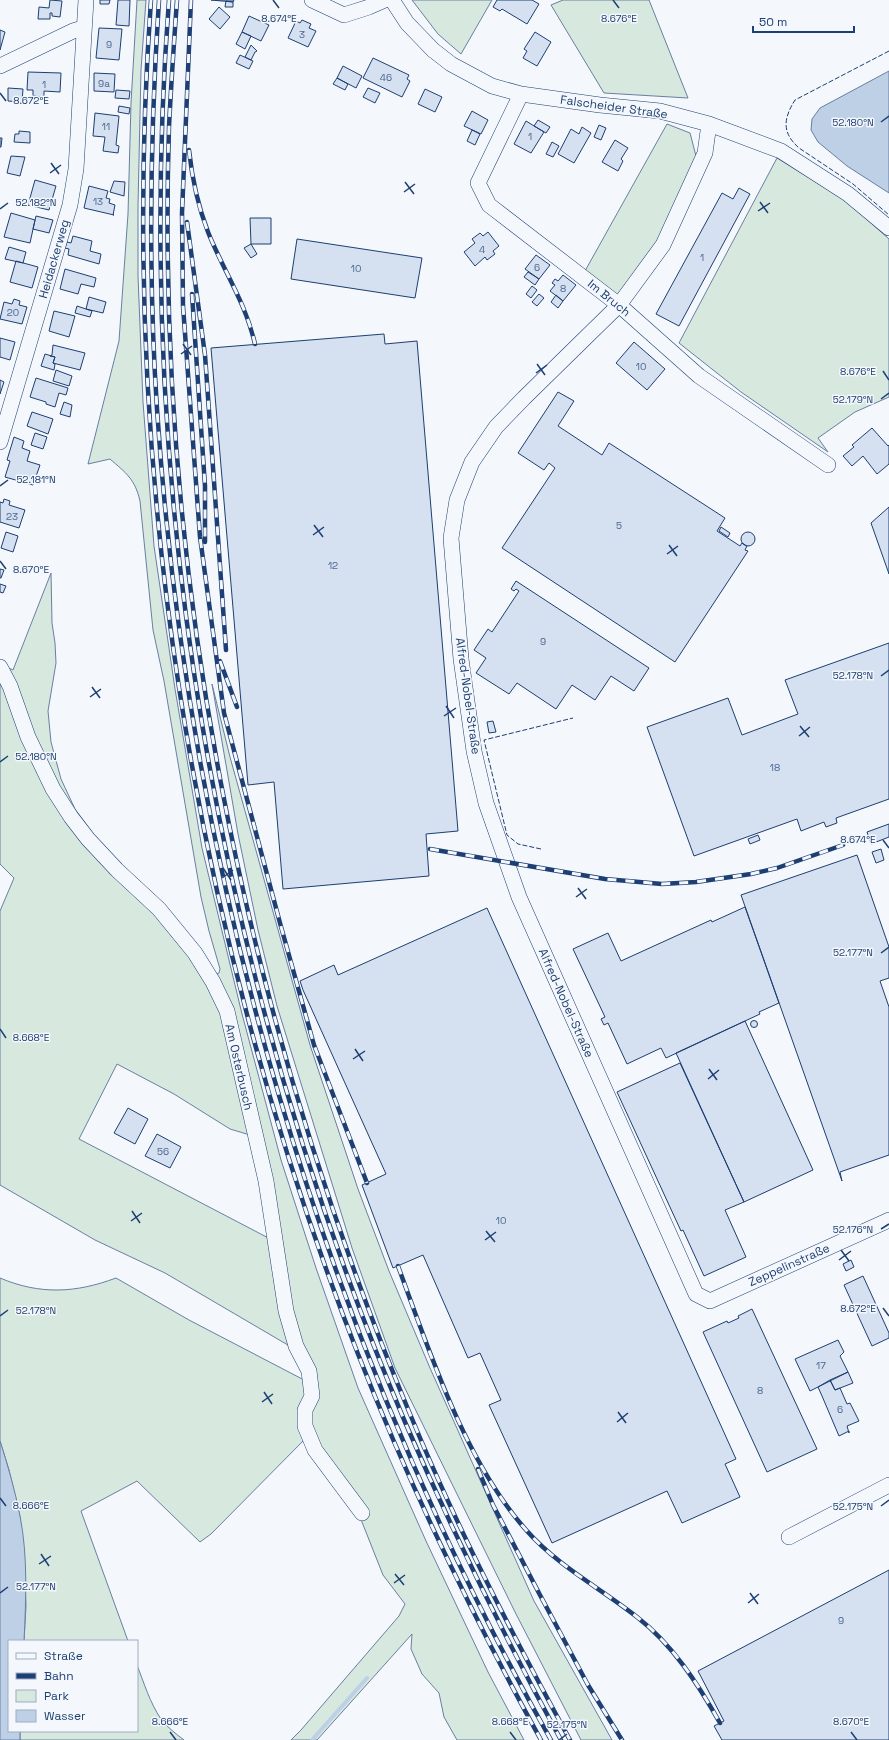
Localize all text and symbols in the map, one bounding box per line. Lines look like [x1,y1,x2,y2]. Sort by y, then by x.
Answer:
scale bar [753,8,854,34]
text: 8.674°E [261,12,297,25]
text: 8.676°E [601,12,637,25]
text: 50 m [759,14,787,30]
house number: 3 [299,28,305,41]
house number: 9 [106,38,112,51]
house number: 46 [380,71,392,84]
house number: 9a [98,77,110,90]
house number: 1 [42,78,46,91]
street label: Falscheider Straße [559,92,669,122]
text: 8.672°E [13,94,49,107]
text: 52.180°N [832,116,874,129]
house number: 11 [102,120,110,133]
house number: 1 [528,130,532,143]
house number: 13 [93,195,103,208]
text: 52.182°N [16,196,56,209]
street label: Heidackerweg [35,218,73,300]
house number: 4 [479,243,485,256]
house number: 1 [700,251,704,264]
house number: 6 [534,261,540,274]
house number: 10 [351,262,361,275]
street label: Im Bruch [584,276,634,320]
house number: 8 [560,282,566,295]
house number: 20 [7,306,19,319]
house number: 10 [636,360,646,373]
text: 8.676°E [840,365,876,378]
text: 52.179°N [833,393,873,406]
text: 52.181°N [16,473,56,486]
house number: 23 [6,510,18,523]
house number: 5 [616,519,622,532]
house number: 12 [328,559,338,572]
text: 8.670°E [13,563,49,576]
house number: 9 [540,635,546,648]
street label: Alfred-Nobel-Straße [452,637,484,755]
text: 52.178°N [833,669,873,682]
text: 52.180°N [15,750,57,763]
house number: 18 [770,761,780,774]
text: 8.674°E [840,833,876,846]
street label: Alfred-Nobel-Straße [535,946,597,1060]
text: 52.177°N [833,946,873,959]
street label: Am Osterbusch [221,1022,257,1112]
text: 8.668°E [13,1031,50,1044]
house number: 56 [157,1145,169,1158]
house number: 10 [496,1214,506,1227]
text: 52.176°N [833,1223,873,1236]
street label: Zeppelinstraße [746,1240,832,1290]
text: 8.672°E [840,1302,876,1315]
text: 52.178°N [16,1304,56,1317]
house number: 17 [816,1359,826,1372]
house number: 8 [757,1384,763,1397]
house number: 6 [837,1403,843,1416]
text: 8.666°E [13,1499,50,1512]
text: 52.175°N [833,1500,873,1513]
text: 52.177°N [16,1580,56,1593]
house number: 9 [838,1614,844,1627]
legend [8,1640,138,1732]
text: Straße [44,1648,83,1664]
text: Bahn [44,1668,74,1684]
text: Park [44,1688,69,1704]
text: Wasser [44,1708,86,1724]
text: 8.666°E [152,1715,189,1728]
text: 8.668°E [492,1715,529,1728]
text: 8.670°E [833,1715,869,1728]
text: 52.175°N [547,1718,587,1731]

